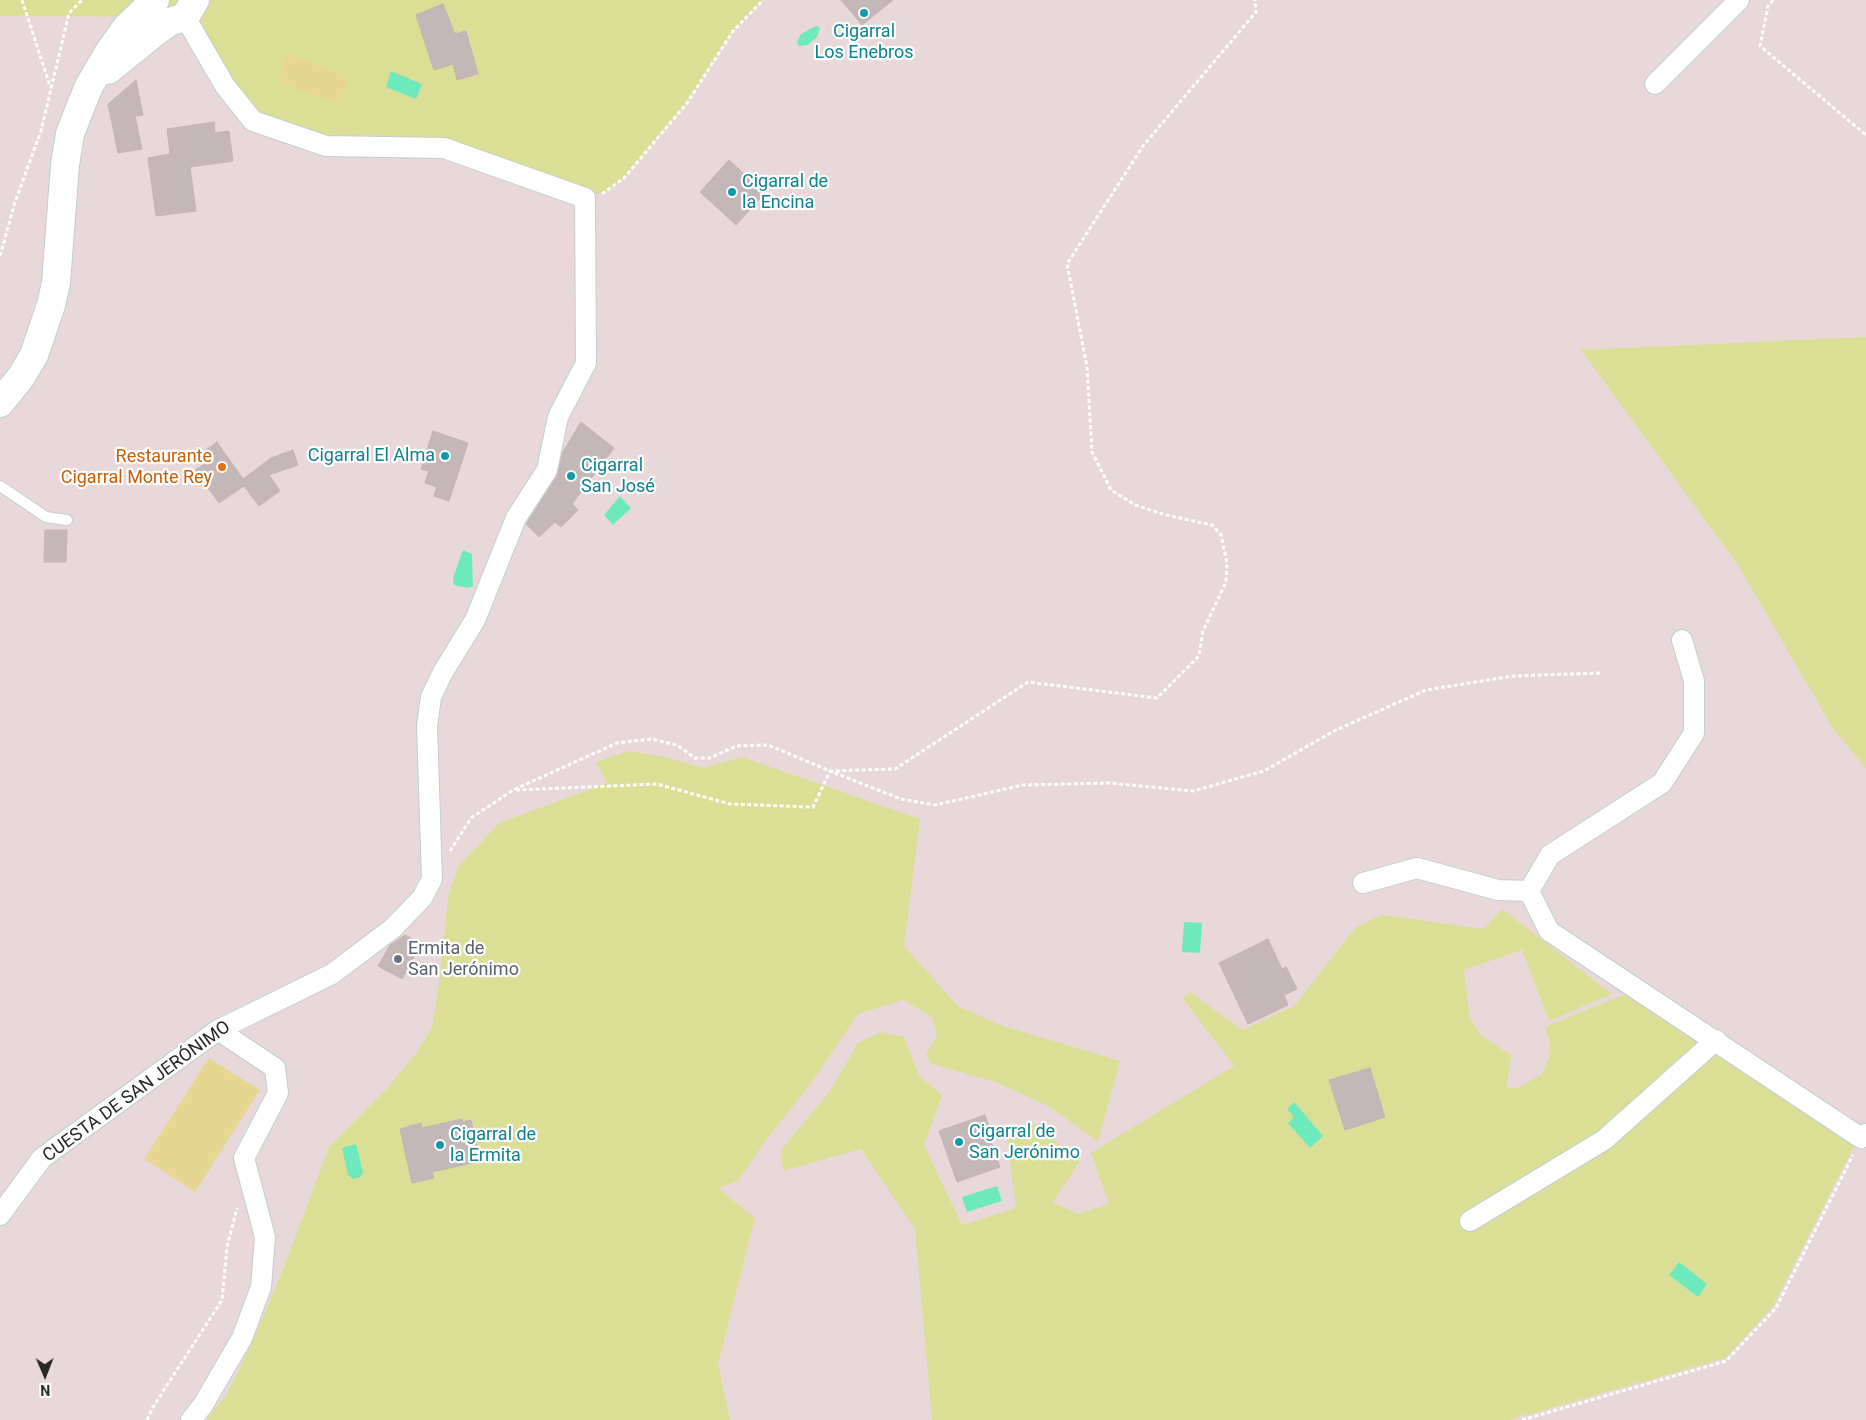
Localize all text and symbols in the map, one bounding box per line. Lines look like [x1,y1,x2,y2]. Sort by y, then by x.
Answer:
marker: Cigarral Los Enebros [858,7,870,19]
place label: Cigarral Los Enebros [814,21,914,64]
place label: Cigarral de la Encina [742,171,828,213]
marker: Cigarral de la Encina [726,186,738,198]
place label: Cigarral El Alma [308,445,435,467]
place label: Restaurante Cigarral Monte Rey [61,446,212,488]
marker: Cigarral El Alma [439,450,451,462]
place label: Cigarral San José [581,455,655,498]
marker: Restaurante Cigarral Monte Rey [216,461,228,473]
marker: Cigarral San José [565,470,577,482]
place label: Ermita de San Jerónimo [408,938,519,981]
marker: Ermita de San Jerónimo [392,953,404,965]
street label: CUESTA DE SAN JERÓNIMO [39,1017,235,1167]
place label: Cigarral de San Jerónimo [969,1121,1080,1164]
place label: Cigarral de la Ermita [450,1124,536,1166]
marker: Cigarral de San Jerónimo [953,1136,965,1148]
marker: Cigarral de la Ermita [434,1139,446,1151]
north arrow [20,1350,70,1400]
text: N [40,1382,50,1398]

